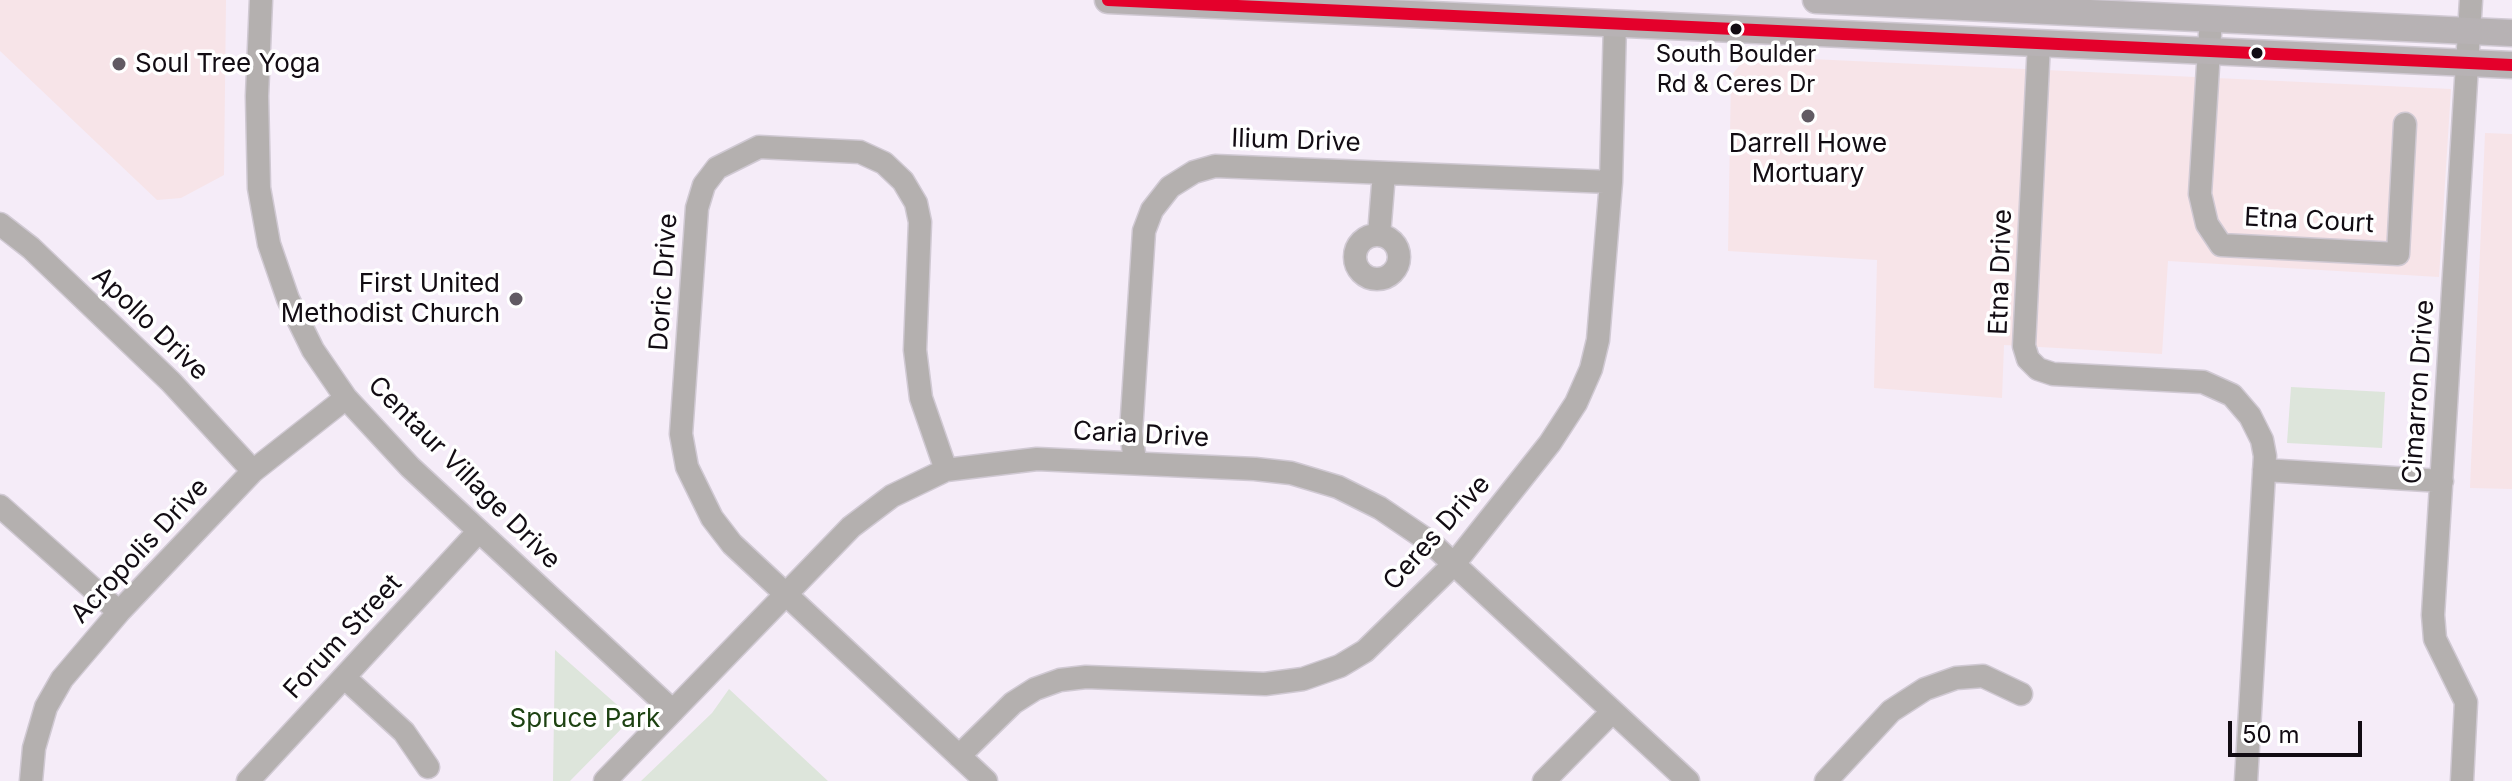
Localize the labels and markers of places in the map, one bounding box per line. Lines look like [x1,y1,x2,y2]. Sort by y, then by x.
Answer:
marker: South Boulder Rd & Ceres Dr [1728,21,1744,37]
place label: South Boulder Rd & Ceres Dr [1656,41,1816,97]
unlabelled marker [2249,45,2265,61]
place label: Soul Tree Yoga [135,48,320,80]
marker: Soul Tree Yoga [110,55,128,73]
marker: Darrell Howe Mortuary [1799,107,1817,125]
place label: Darrell Howe Mortuary [1729,128,1887,190]
place label: First United Methodist Church [281,268,500,330]
marker: First United Methodist Church [507,290,525,308]

